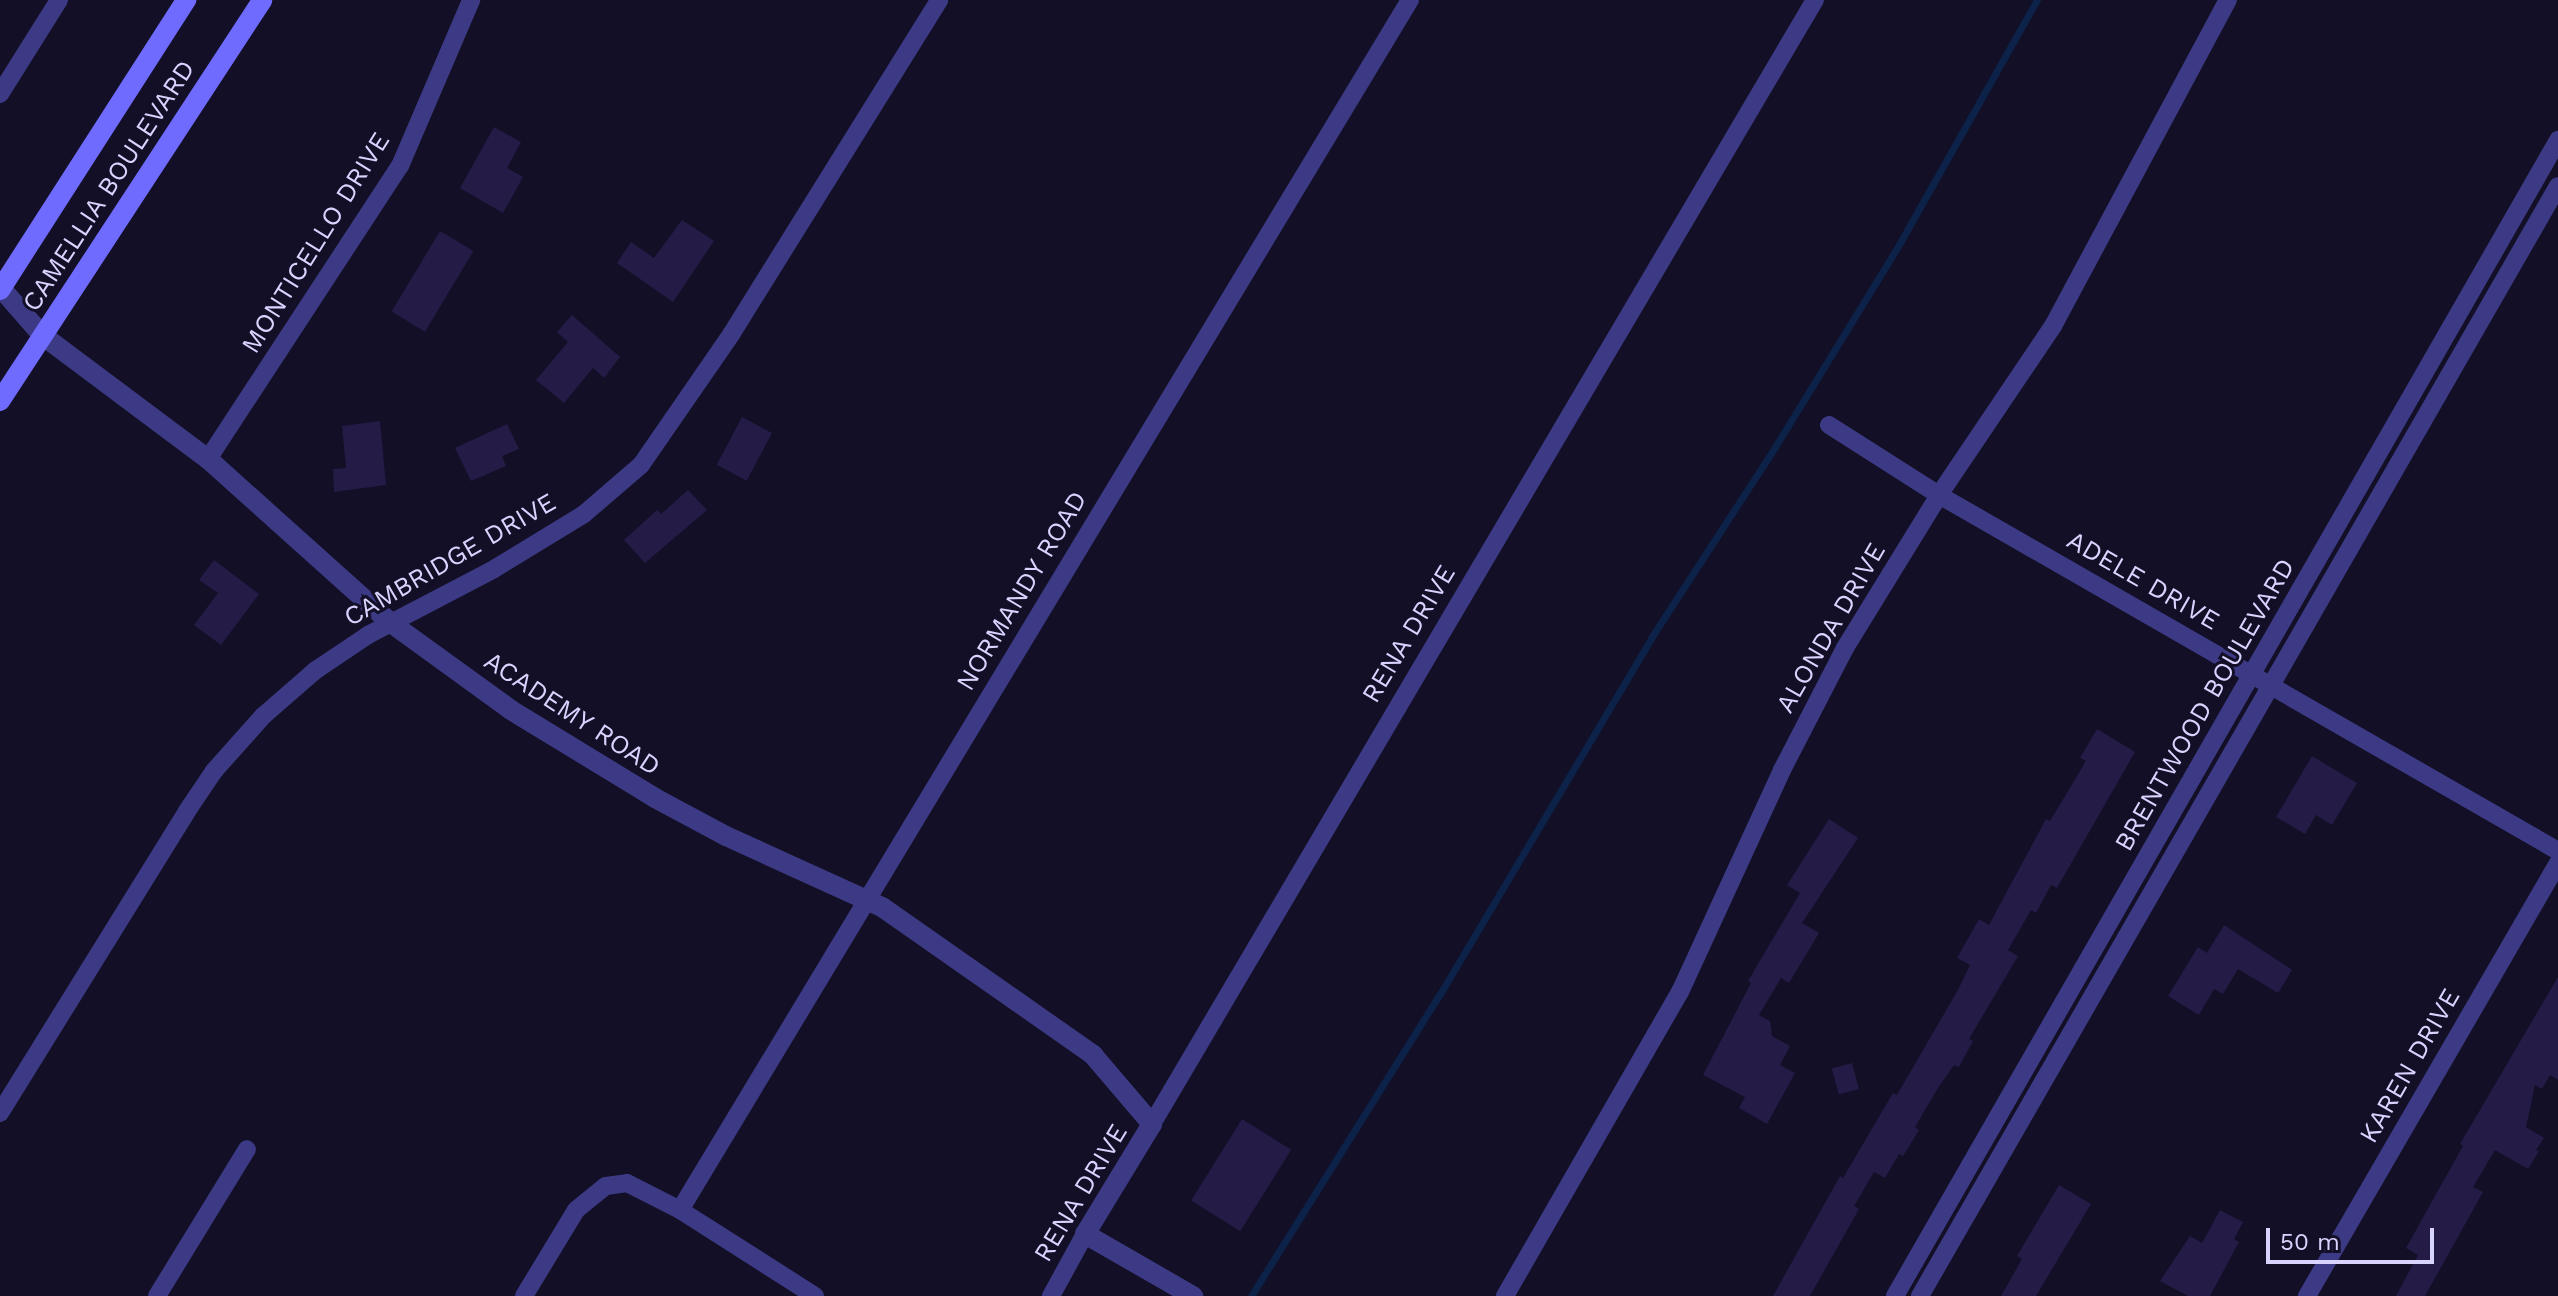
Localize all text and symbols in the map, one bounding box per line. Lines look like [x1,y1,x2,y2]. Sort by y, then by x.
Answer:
street label: CAMELLIA BOULEVARD [16,54,202,318]
street label: MONTICELLO DRIVE [235,127,397,359]
street label: NORMANDY ROAD [950,485,1094,697]
street label: CAMBRIDGE DRIVE [339,487,561,633]
street label: ADELE DRIVE [2061,525,2225,637]
street label: ALONDA DRIVE [1769,537,1893,719]
street label: BRENTWOOD BOULEVARD [2108,553,2302,857]
street label: RENA DRIVE [1355,559,1463,709]
street label: ACADEMY ROAD [478,645,666,783]
street label: KAREN DRIVE [2353,983,2467,1149]
street label: RENA DRIVE [1027,1118,1135,1268]
scale bar [2270,1212,2438,1262]
text: 50 m [2280,1228,2340,1256]

